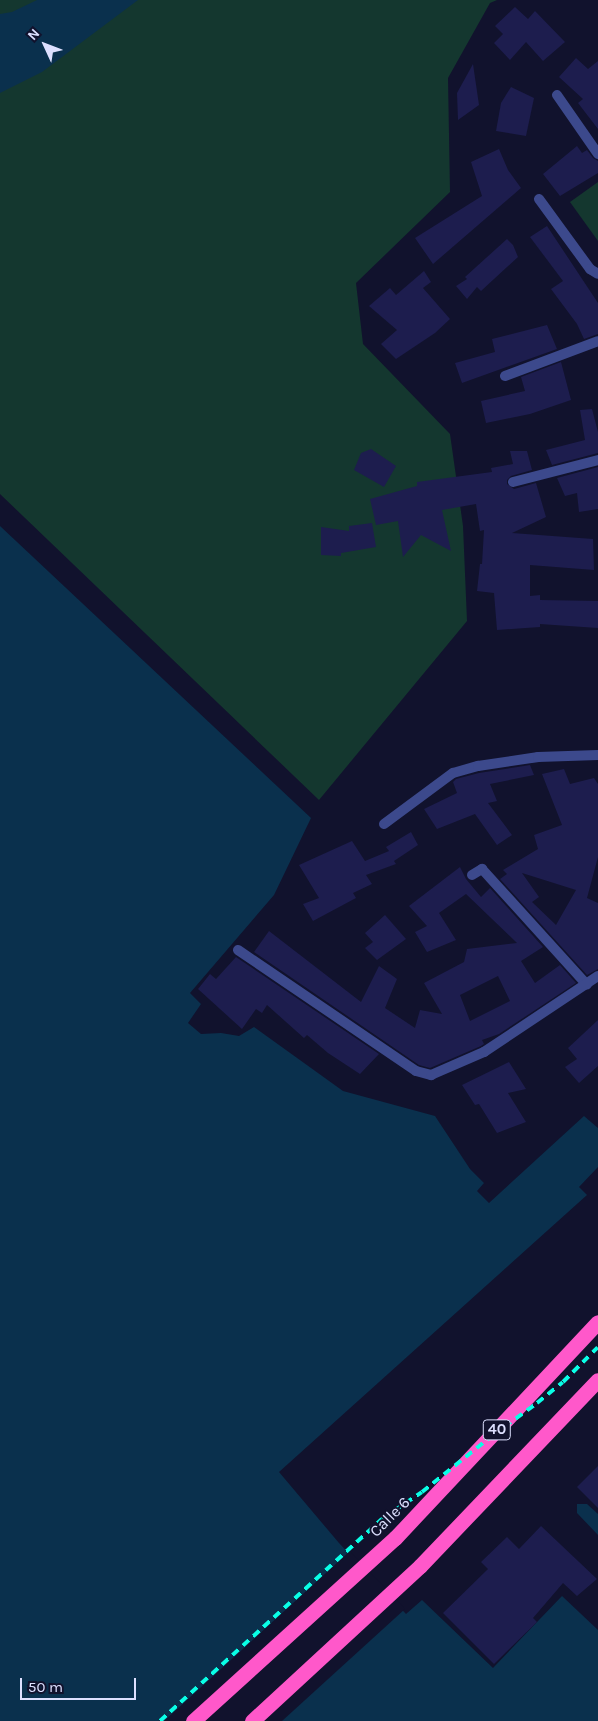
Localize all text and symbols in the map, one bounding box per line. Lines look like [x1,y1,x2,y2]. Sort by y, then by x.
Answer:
north arrow [20,20,70,70]
text: N [24,25,43,44]
road number: 40 [482,1418,512,1442]
street label: Calle 6 [366,1493,414,1541]
scale bar [22,1668,139,1700]
text: 50 m [28,1678,63,1696]

